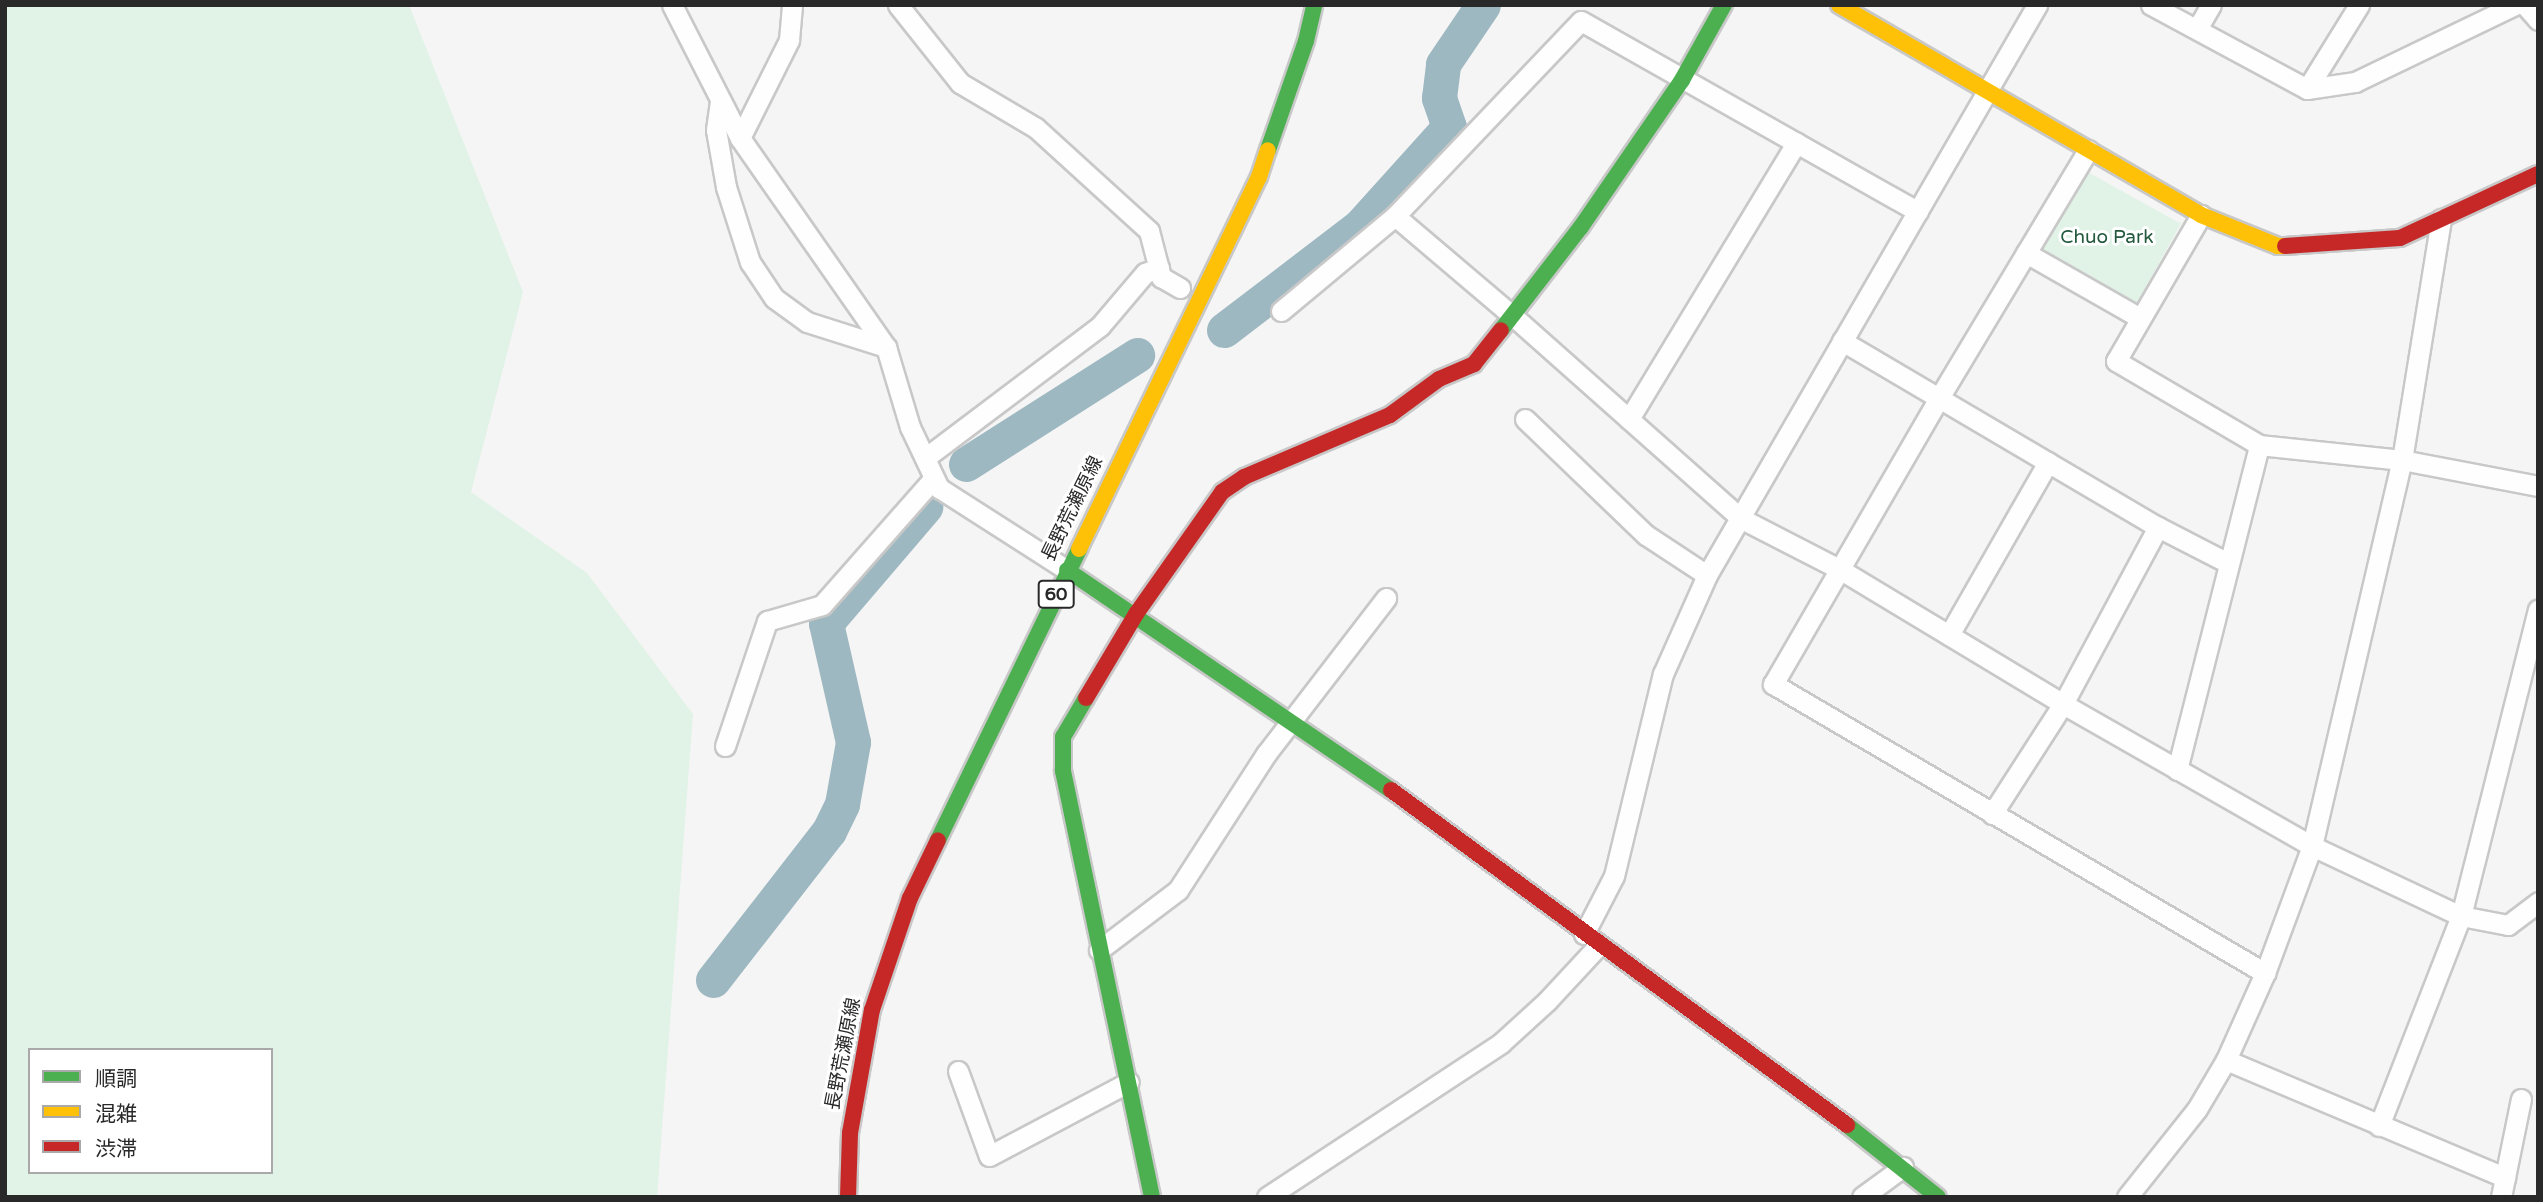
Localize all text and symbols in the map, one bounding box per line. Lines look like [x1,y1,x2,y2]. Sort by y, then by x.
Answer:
park label: Chuo Park [2060,227,2154,249]
street label: 長野荒瀬原線 [1038,453,1108,565]
road number: 60 [1037,580,1075,608]
street label: 長野荒瀬原線 [822,996,866,1112]
legend [28,1048,273,1174]
text: 順調 [95,1067,137,1092]
text: 混雑 [95,1102,137,1127]
text: 渋滞 [95,1137,137,1162]

